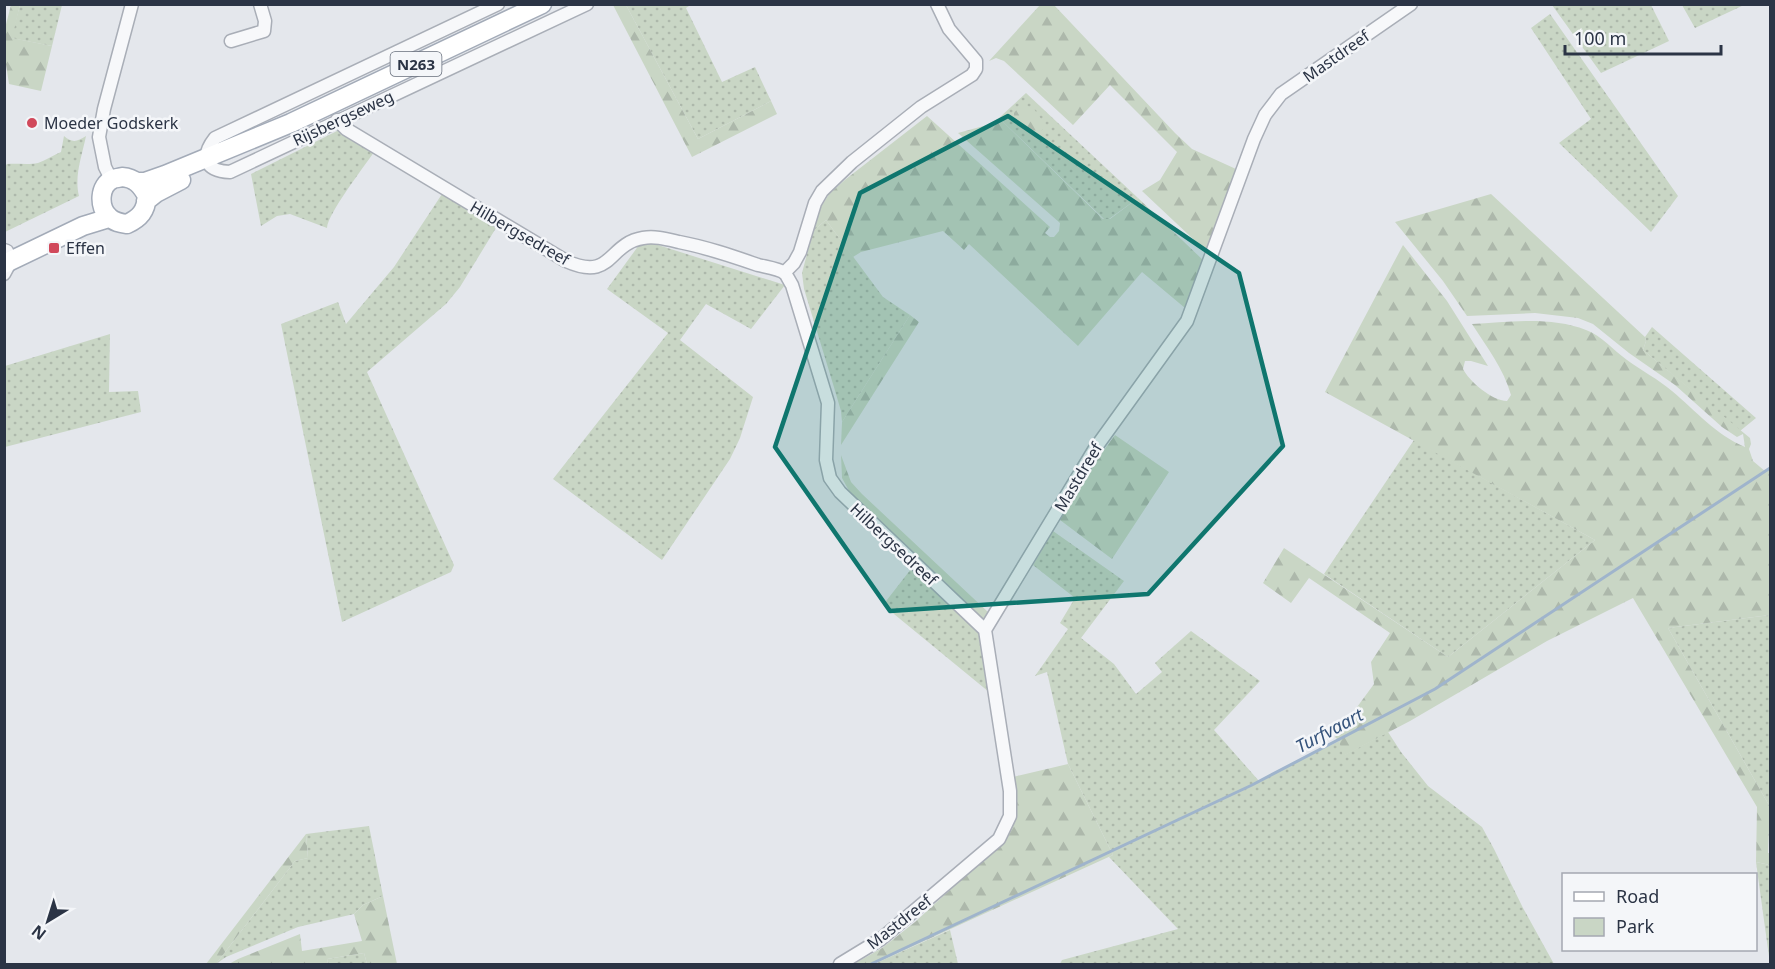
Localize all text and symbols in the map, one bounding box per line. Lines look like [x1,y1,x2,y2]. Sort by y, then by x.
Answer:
scale bar [1565,18,1721,56]
street label: Mastdreef [1298,24,1375,87]
text: 100 m [1574,26,1626,50]
road number: N263 [390,52,442,76]
street label: Rijsbergseweg [289,85,397,151]
place label: Moeder Godskerk [44,112,179,134]
marker: Moeder Godskerk [25,116,39,130]
street label: Hilbergsedreef [466,196,575,271]
place label: Effen [66,237,105,259]
marker: Effen [47,241,61,255]
street label: Mastdreef [1049,437,1108,515]
street label: Hilbergsedreef [846,498,943,591]
water label: Turfvaart [1291,702,1368,758]
legend [1562,873,1757,951]
text: Road [1616,884,1659,908]
street label: Mastdreef [862,889,937,954]
north arrow [18,891,78,951]
text: Park [1616,914,1654,938]
text: N [27,920,51,945]

